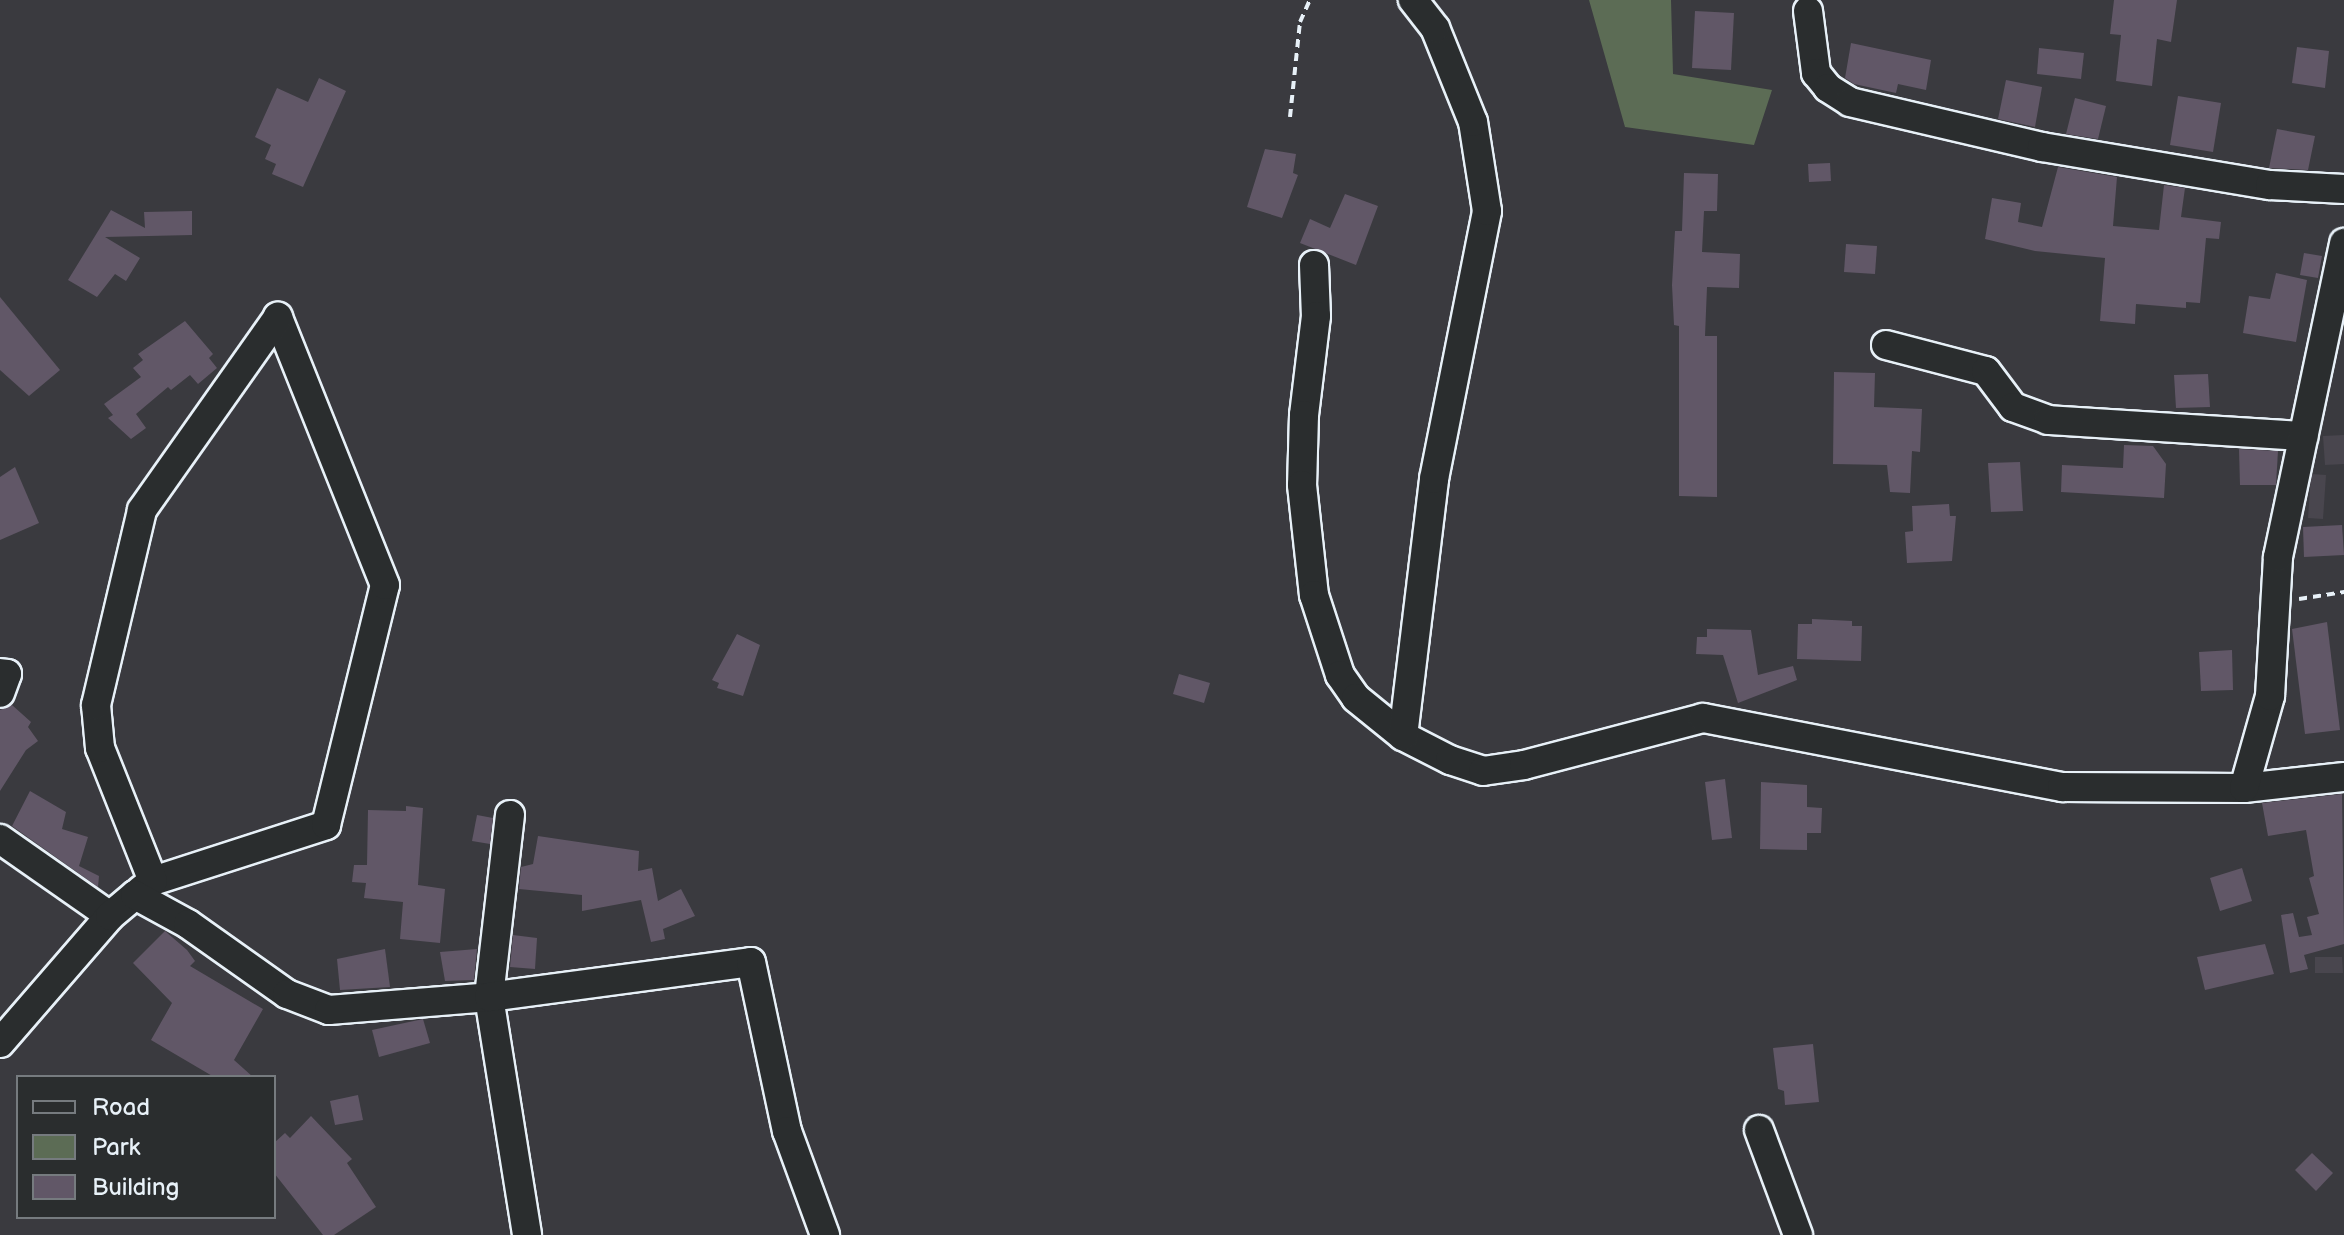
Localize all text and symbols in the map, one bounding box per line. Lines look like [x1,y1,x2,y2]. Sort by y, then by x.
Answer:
legend [16,1075,276,1219]
text: Road [92,1093,150,1122]
text: Park [92,1133,140,1162]
text: Building [92,1173,179,1202]

